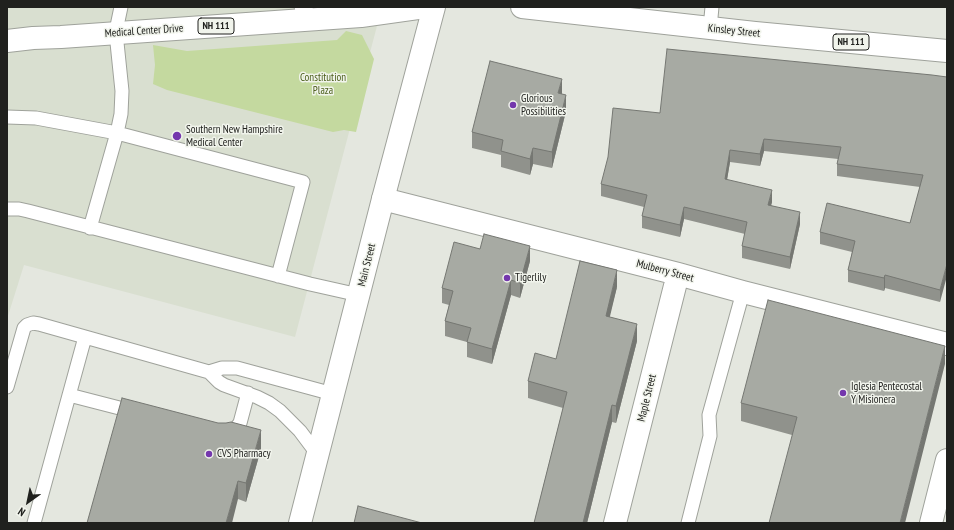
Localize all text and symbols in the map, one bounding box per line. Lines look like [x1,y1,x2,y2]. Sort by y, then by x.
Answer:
road number: NH 111 [198,18,234,34]
street label: Medical Center Drive [104,22,184,40]
street label: Kinsley Street [707,22,761,40]
road number: NH 111 [833,34,869,50]
park label: Constitution Plaza [300,71,346,97]
place label: Glorious Possibilities [521,92,566,118]
marker: Glorious Possibilities [508,100,518,110]
place label: Southern New Hampshire Medical Center [186,123,283,149]
marker: Southern New Hampshire Medical Center [171,130,183,142]
street label: Main Street [355,242,379,288]
street label: Mulberry Street [635,257,695,285]
place label: Tigerlily [515,271,546,285]
marker: Tigerlily [502,273,512,283]
street label: Maple Street [635,373,659,423]
place label: Iglesia Pentecostal Y Misionera [851,380,922,406]
marker: Iglesia Pentecostal Y Misionera [838,388,848,398]
place label: CVS Pharmacy [217,447,271,461]
marker: CVS Pharmacy [204,449,214,459]
north arrow [8,482,48,522]
text: N [15,505,28,520]

